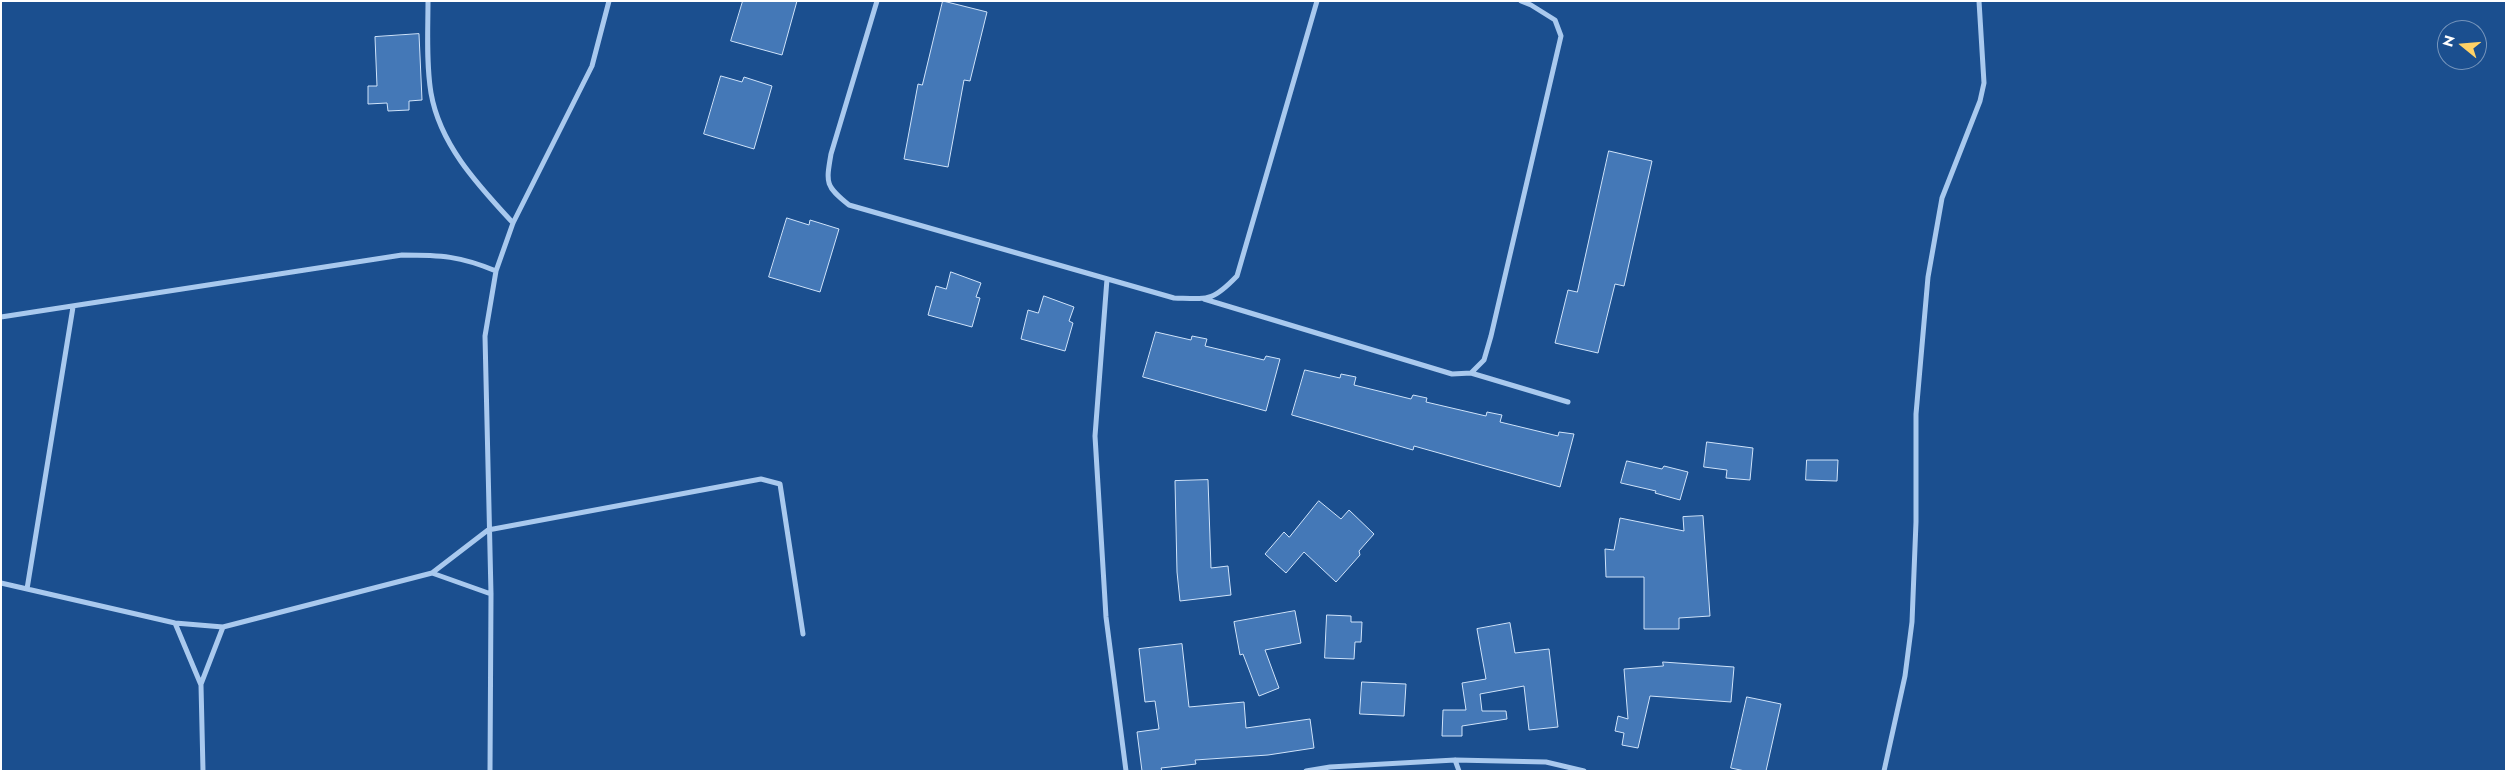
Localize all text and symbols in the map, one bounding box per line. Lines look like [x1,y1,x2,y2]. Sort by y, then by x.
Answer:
north arrow [2437,20,2487,70]
text: N [2437,33,2460,49]

